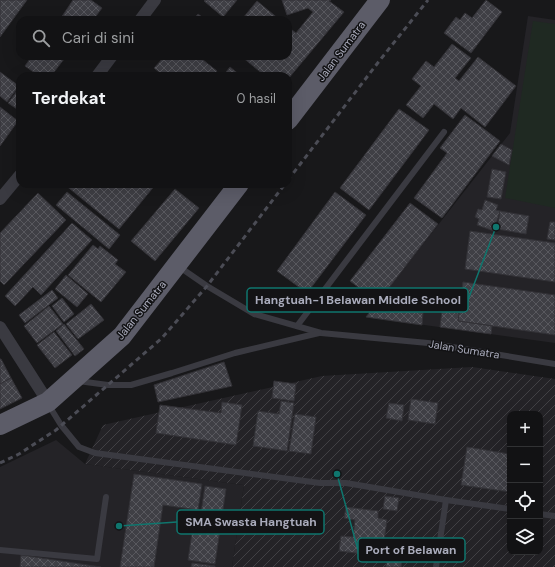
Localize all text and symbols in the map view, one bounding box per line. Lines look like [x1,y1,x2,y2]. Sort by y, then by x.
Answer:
search box [16,16,292,60]
street label: Jalan Sumatra [314,18,368,84]
icon: search [30,27,52,49]
text: Cari di sini [62,28,134,48]
text: Terdekat [32,87,106,109]
text: 0 hasil [237,90,276,107]
street label: Jalan Sumatra [113,278,169,342]
callout: Hangtuah-1 Belawan Middle School [247,288,468,312]
text: Hangtuah-1 Belawan Middle School [255,292,461,308]
street label: Jalan Sumatra [427,336,501,362]
map controls [507,411,543,555]
button: + [507,411,543,447]
button: − [507,447,543,483]
button: locate [507,483,543,519]
callout: SMA Swasta Hangtuah [177,510,324,534]
text: SMA Swasta Hangtuah [185,514,317,530]
button: layers [507,519,543,555]
callout: Port of Belawan [358,538,465,562]
text: Port of Belawan [366,542,456,558]

